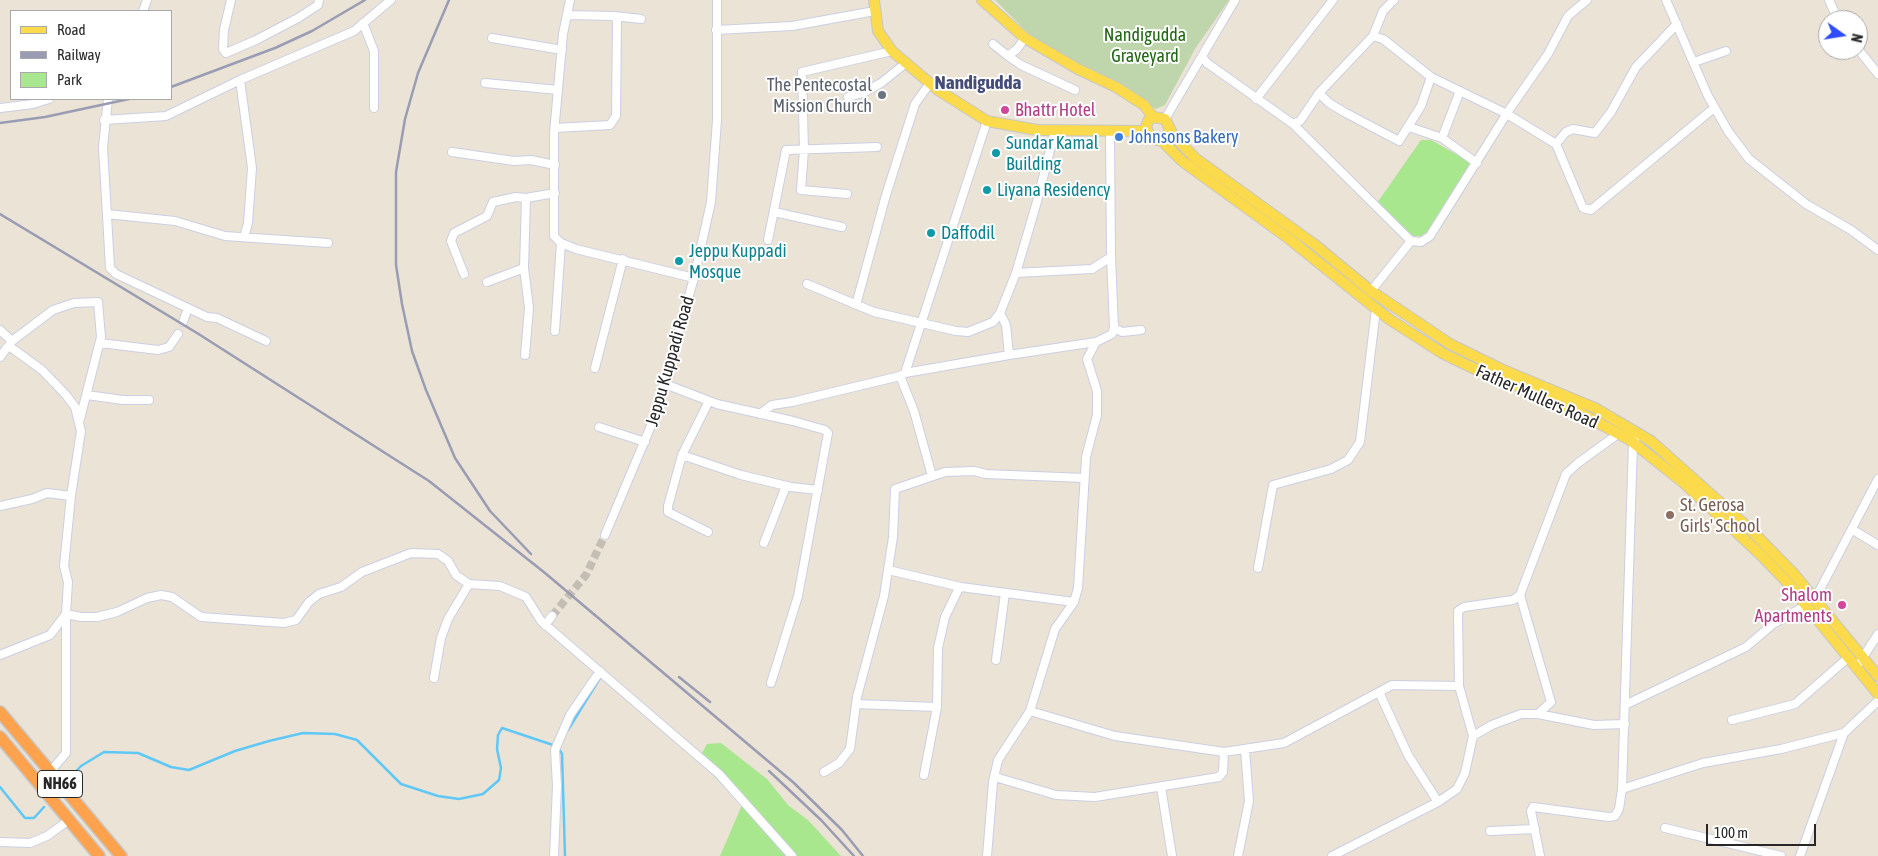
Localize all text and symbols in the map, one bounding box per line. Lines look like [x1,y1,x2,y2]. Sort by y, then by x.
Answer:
legend [10,10,172,100]
north arrow [1818,10,1868,60]
text: Road [57,21,86,38]
park label: Nandigudda Graveyard [1104,24,1186,66]
text: N [1848,32,1865,44]
text: Railway [57,46,101,63]
text: Park [57,71,82,88]
district label: Nandigudda [935,72,1021,94]
place label: The Pentecostal Mission Church [767,74,872,116]
marker: The Pentecostal Mission Church [876,89,888,101]
place label: Bhattr Hotel [1015,99,1096,121]
marker: Bhattr Hotel [999,104,1011,116]
place label: Johnsons Bakery [1129,126,1238,148]
marker: Johnsons Bakery [1113,131,1125,143]
place label: Sundar Kamal Building [1006,132,1099,174]
marker: Sundar Kamal Building [990,147,1002,159]
place label: Liyana Residency [997,179,1110,201]
marker: Liyana Residency [981,184,993,196]
place label: Daffodil [941,222,995,244]
marker: Daffodil [925,227,937,239]
place label: Jeppu Kuppadi Mosque [689,240,787,282]
marker: Jeppu Kuppadi Mosque [673,255,685,267]
street label: Jeppu Kuppadi Road [641,293,699,429]
street label: Father Mullers Road [1472,360,1602,434]
place label: St. Gerosa Girls' School [1680,494,1760,536]
marker: St. Gerosa Girls' School [1664,509,1676,521]
place label: Shalom Apartments [1755,584,1832,626]
marker: Shalom Apartments [1836,599,1848,611]
road number: NH66 [38,771,82,798]
scale bar [1708,814,1818,846]
text: 100 m [1714,824,1748,841]

